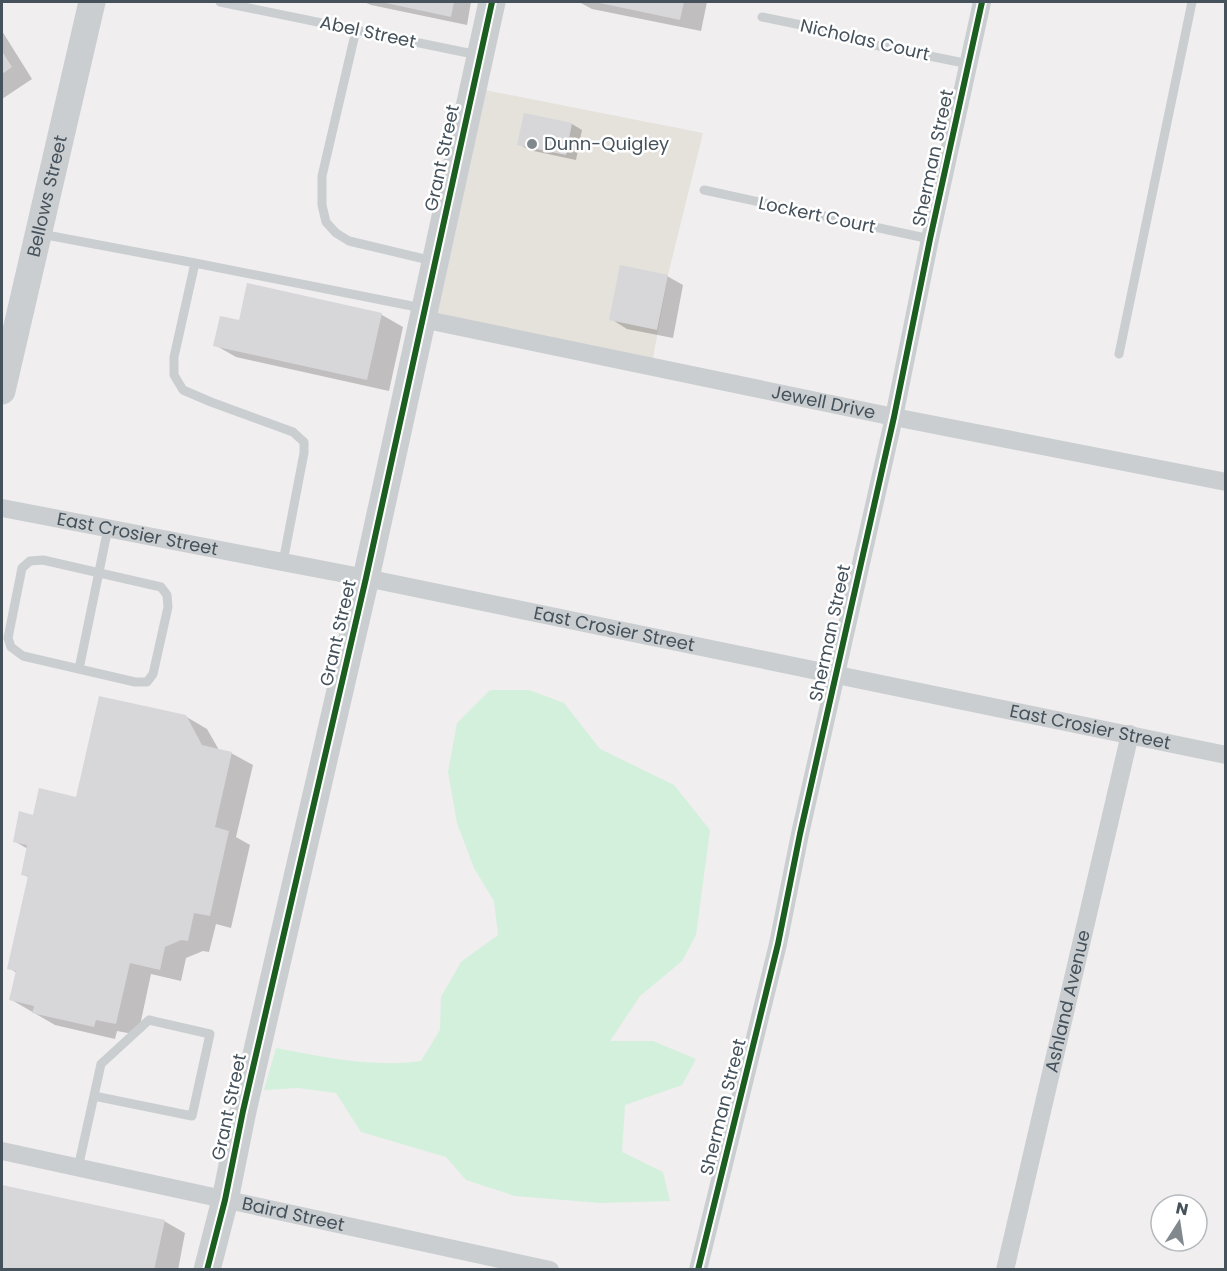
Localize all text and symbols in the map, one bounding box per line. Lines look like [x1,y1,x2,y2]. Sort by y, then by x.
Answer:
street label: Abel Street [318,9,418,54]
street label: Nicholas Court [798,12,932,67]
street label: Sherman Street [906,87,959,229]
street label: Grant Street [418,102,465,214]
place label: Dunn-Quigley [544,131,669,156]
street label: Bellows Street [20,133,73,259]
marker: Dunn-Quigley [525,137,539,151]
street label: Lockert Court [756,190,878,239]
street label: Jewell Drive [769,379,878,425]
street label: East Crosier Street [55,506,220,561]
street label: Sherman Street [803,562,856,704]
street label: Grant Street [313,577,362,689]
street label: East Crosier Street [532,600,697,657]
street label: East Crosier Street [1008,698,1173,755]
street label: Ashland Avenue [1038,927,1096,1075]
street label: Sherman Street [693,1036,752,1178]
street label: Grant Street [205,1051,252,1163]
street label: Baird Street [240,1190,347,1237]
north arrow [1149,1193,1209,1253]
text: N [1174,1196,1190,1221]

